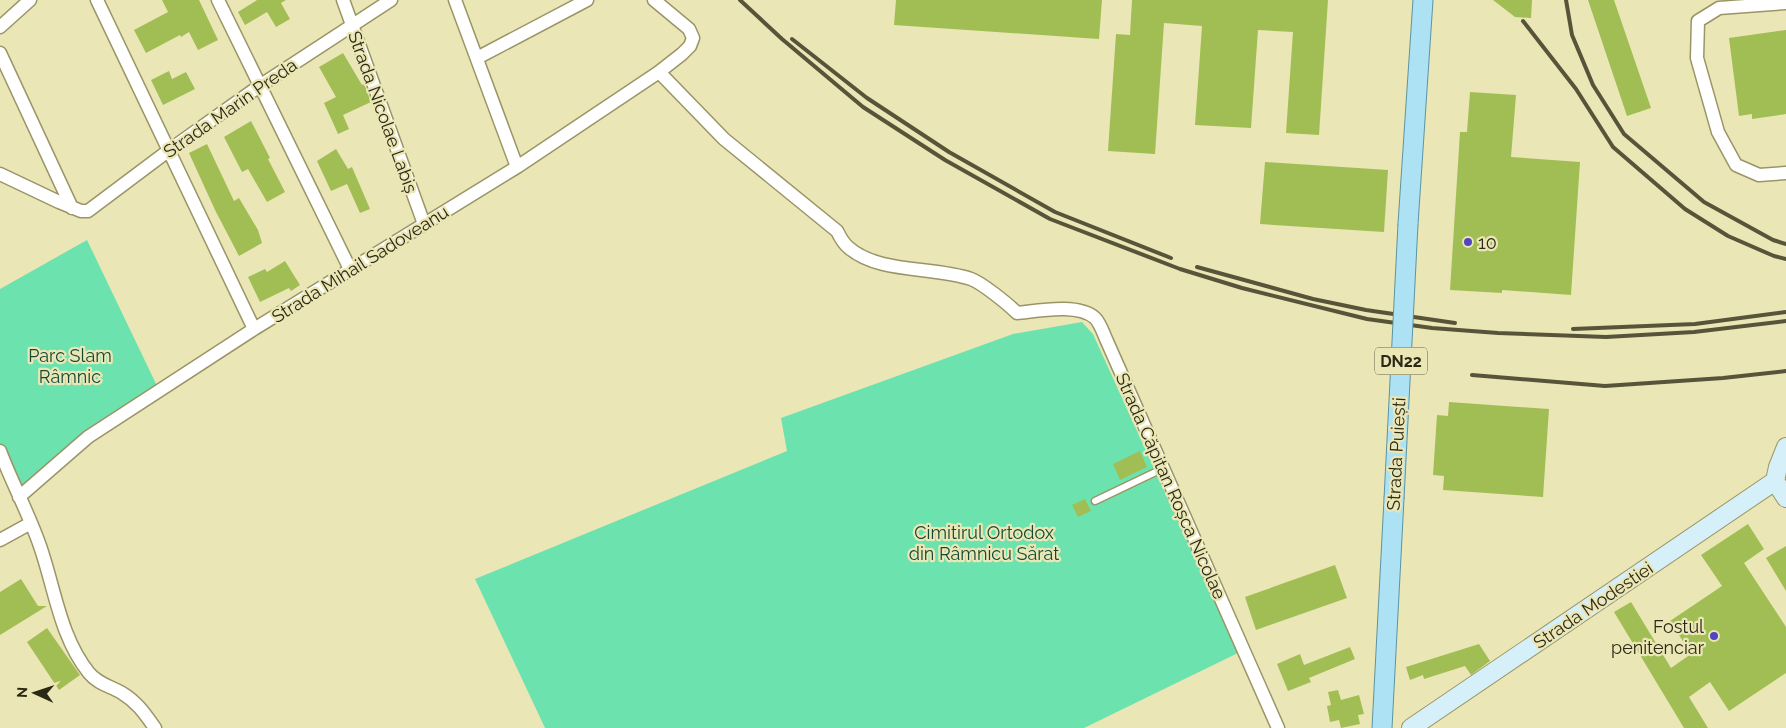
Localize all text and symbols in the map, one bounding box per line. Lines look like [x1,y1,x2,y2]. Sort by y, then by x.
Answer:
street label: Strada Nicolae Labiș [344,28,422,196]
street label: Strada Marin Preda [159,54,301,162]
street label: Strada Mihail Sadoveanu [268,201,452,327]
place label: 10 [1478,232,1497,253]
marker: 10 [1462,236,1474,248]
park label: Parc Slam Râmnic [28,345,112,387]
road number: DN22 [1375,348,1427,374]
street label: Strada Căpitan Roșca Nicolae [1112,370,1231,603]
street label: Strada Puiești [1383,397,1409,511]
park label: Cimitirul Ortodox din Râmnicu Sărat [909,522,1059,564]
street label: Strada Modestiei [1529,557,1657,653]
place label: Fostul penitenciar [1611,616,1705,658]
marker: Fostul penitenciar [1708,630,1720,642]
north arrow [10,668,60,718]
text: N [14,687,30,698]

